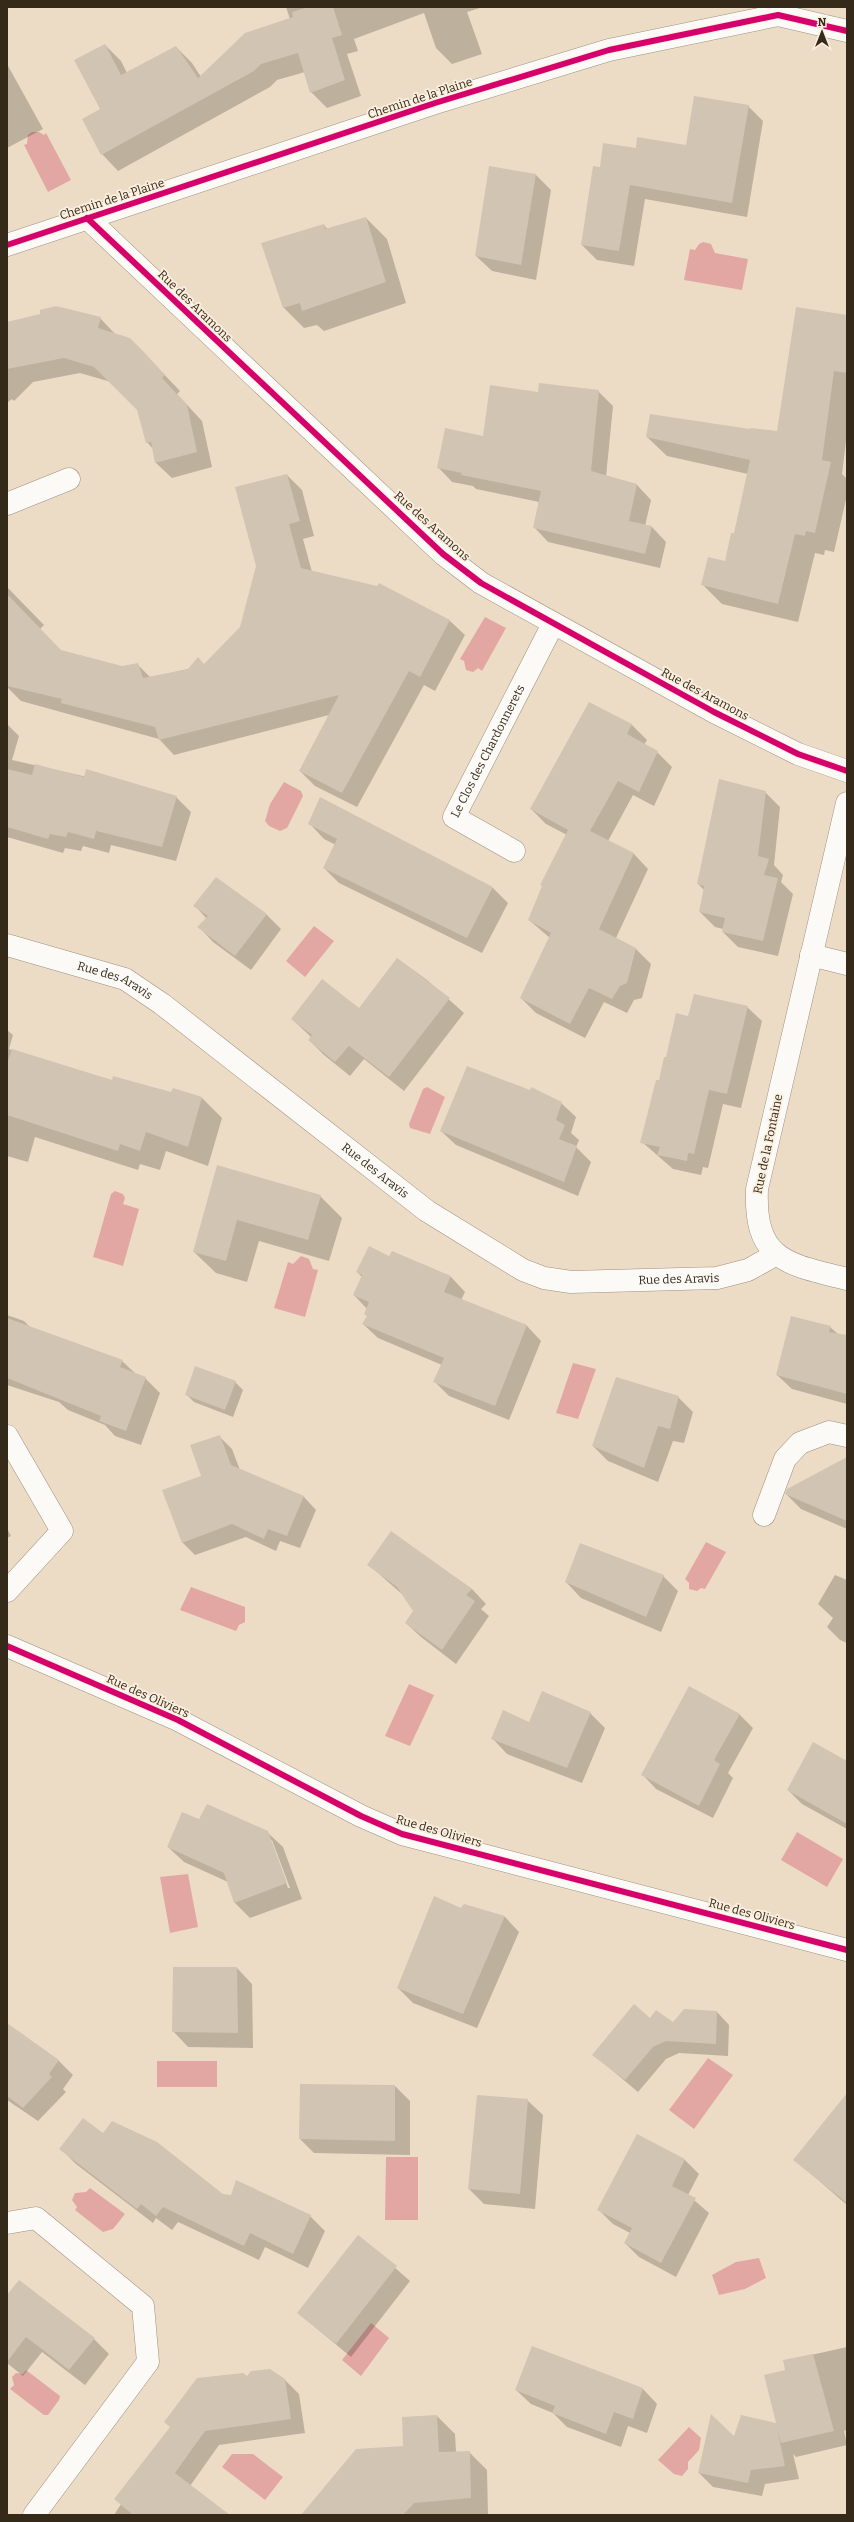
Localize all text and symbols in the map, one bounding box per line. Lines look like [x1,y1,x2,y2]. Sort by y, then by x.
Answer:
north arrow [802,12,842,52]
text: N [818,16,827,29]
street label: Chemin de la Plaine [366,74,474,122]
street label: Chemin de la Plaine [58,175,166,223]
street label: Rue des Aramons [155,267,235,345]
street label: Rue des Aramons [391,488,473,564]
street label: Rue des Aramons [659,665,751,723]
street label: Le Clos des Chardonnerets [448,682,528,820]
street label: Rue des Aravis [76,959,155,1003]
street label: Rue de la Fontaine [751,1093,785,1195]
street label: Rue des Aravis [339,1140,412,1201]
street label: Rue des Aravis [638,1271,720,1287]
street label: Rue des Oliviers [105,1672,192,1721]
street label: Rue des Oliviers [394,1812,484,1850]
street label: Rue des Oliviers [707,1896,797,1932]

